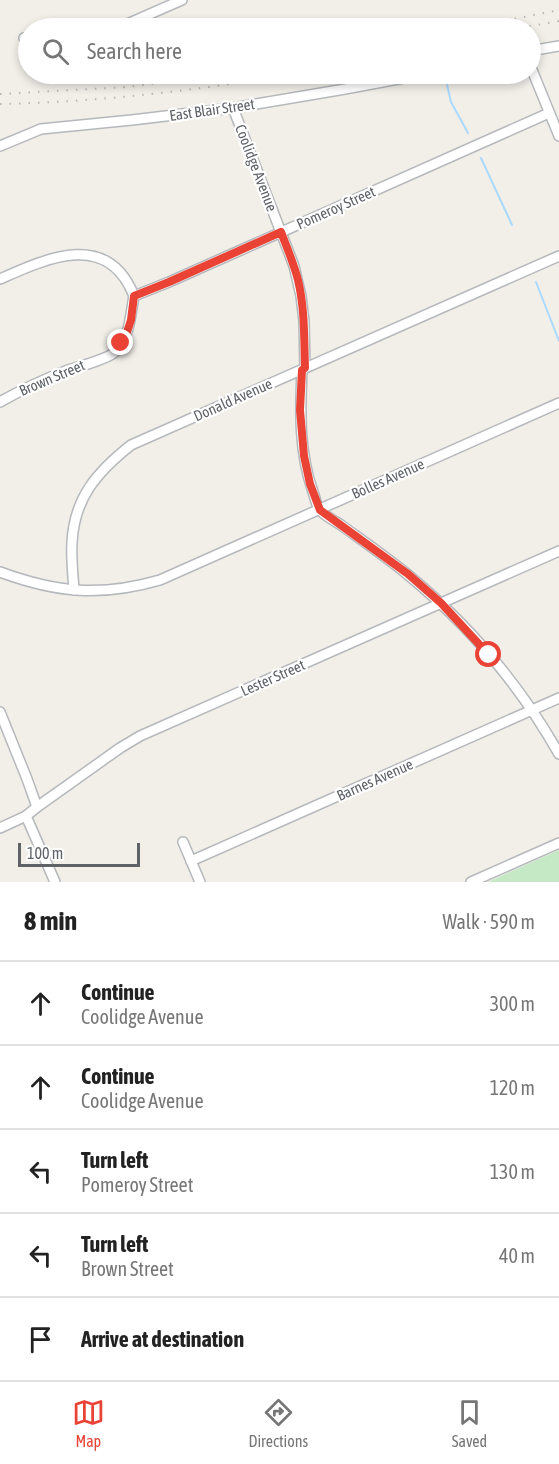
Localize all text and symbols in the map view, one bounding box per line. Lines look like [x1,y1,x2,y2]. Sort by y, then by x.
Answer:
search box [18,18,541,84]
icon: search [39,35,72,68]
text: Search here [87,38,182,64]
street label: East Blair Street [168,95,256,124]
street label: Coolidge Avenue [232,122,281,214]
street label: Pomeroy Street [294,183,378,232]
route end [107,329,133,355]
street label: Brown Street [16,356,87,399]
street label: Donald Avenue [191,375,275,424]
street label: Bolles Avenue [349,455,427,502]
route start [475,641,501,667]
street label: Lester Street [238,656,307,699]
street label: Barnes Avenue [334,755,416,804]
scale bar [18,840,140,868]
text: 100 m [27,844,63,862]
text: 8 min [24,906,77,936]
text: Walk · 590 m [443,910,535,933]
text: Continue [81,979,155,1005]
icon: ahead [24,987,57,1020]
text: 300 m [490,992,535,1015]
text: Coolidge Avenue [81,1005,204,1028]
text: Continue [81,1063,155,1089]
icon: ahead [24,1071,57,1104]
text: 120 m [490,1076,535,1099]
text: Coolidge Avenue [81,1089,204,1112]
text: Turn left [81,1147,148,1173]
icon: left [24,1155,57,1188]
text: 130 m [490,1160,535,1183]
text: Pomeroy Street [81,1173,193,1196]
text: Turn left [81,1231,148,1257]
icon: left [24,1239,57,1272]
text: 40 m [499,1244,535,1267]
text: Brown Street [81,1257,174,1280]
icon: arrive [24,1323,57,1356]
text: Arrive at destination [81,1326,244,1352]
tab: Map [72,1396,105,1450]
tab: Directions [248,1396,308,1450]
tab: Saved [452,1396,487,1450]

